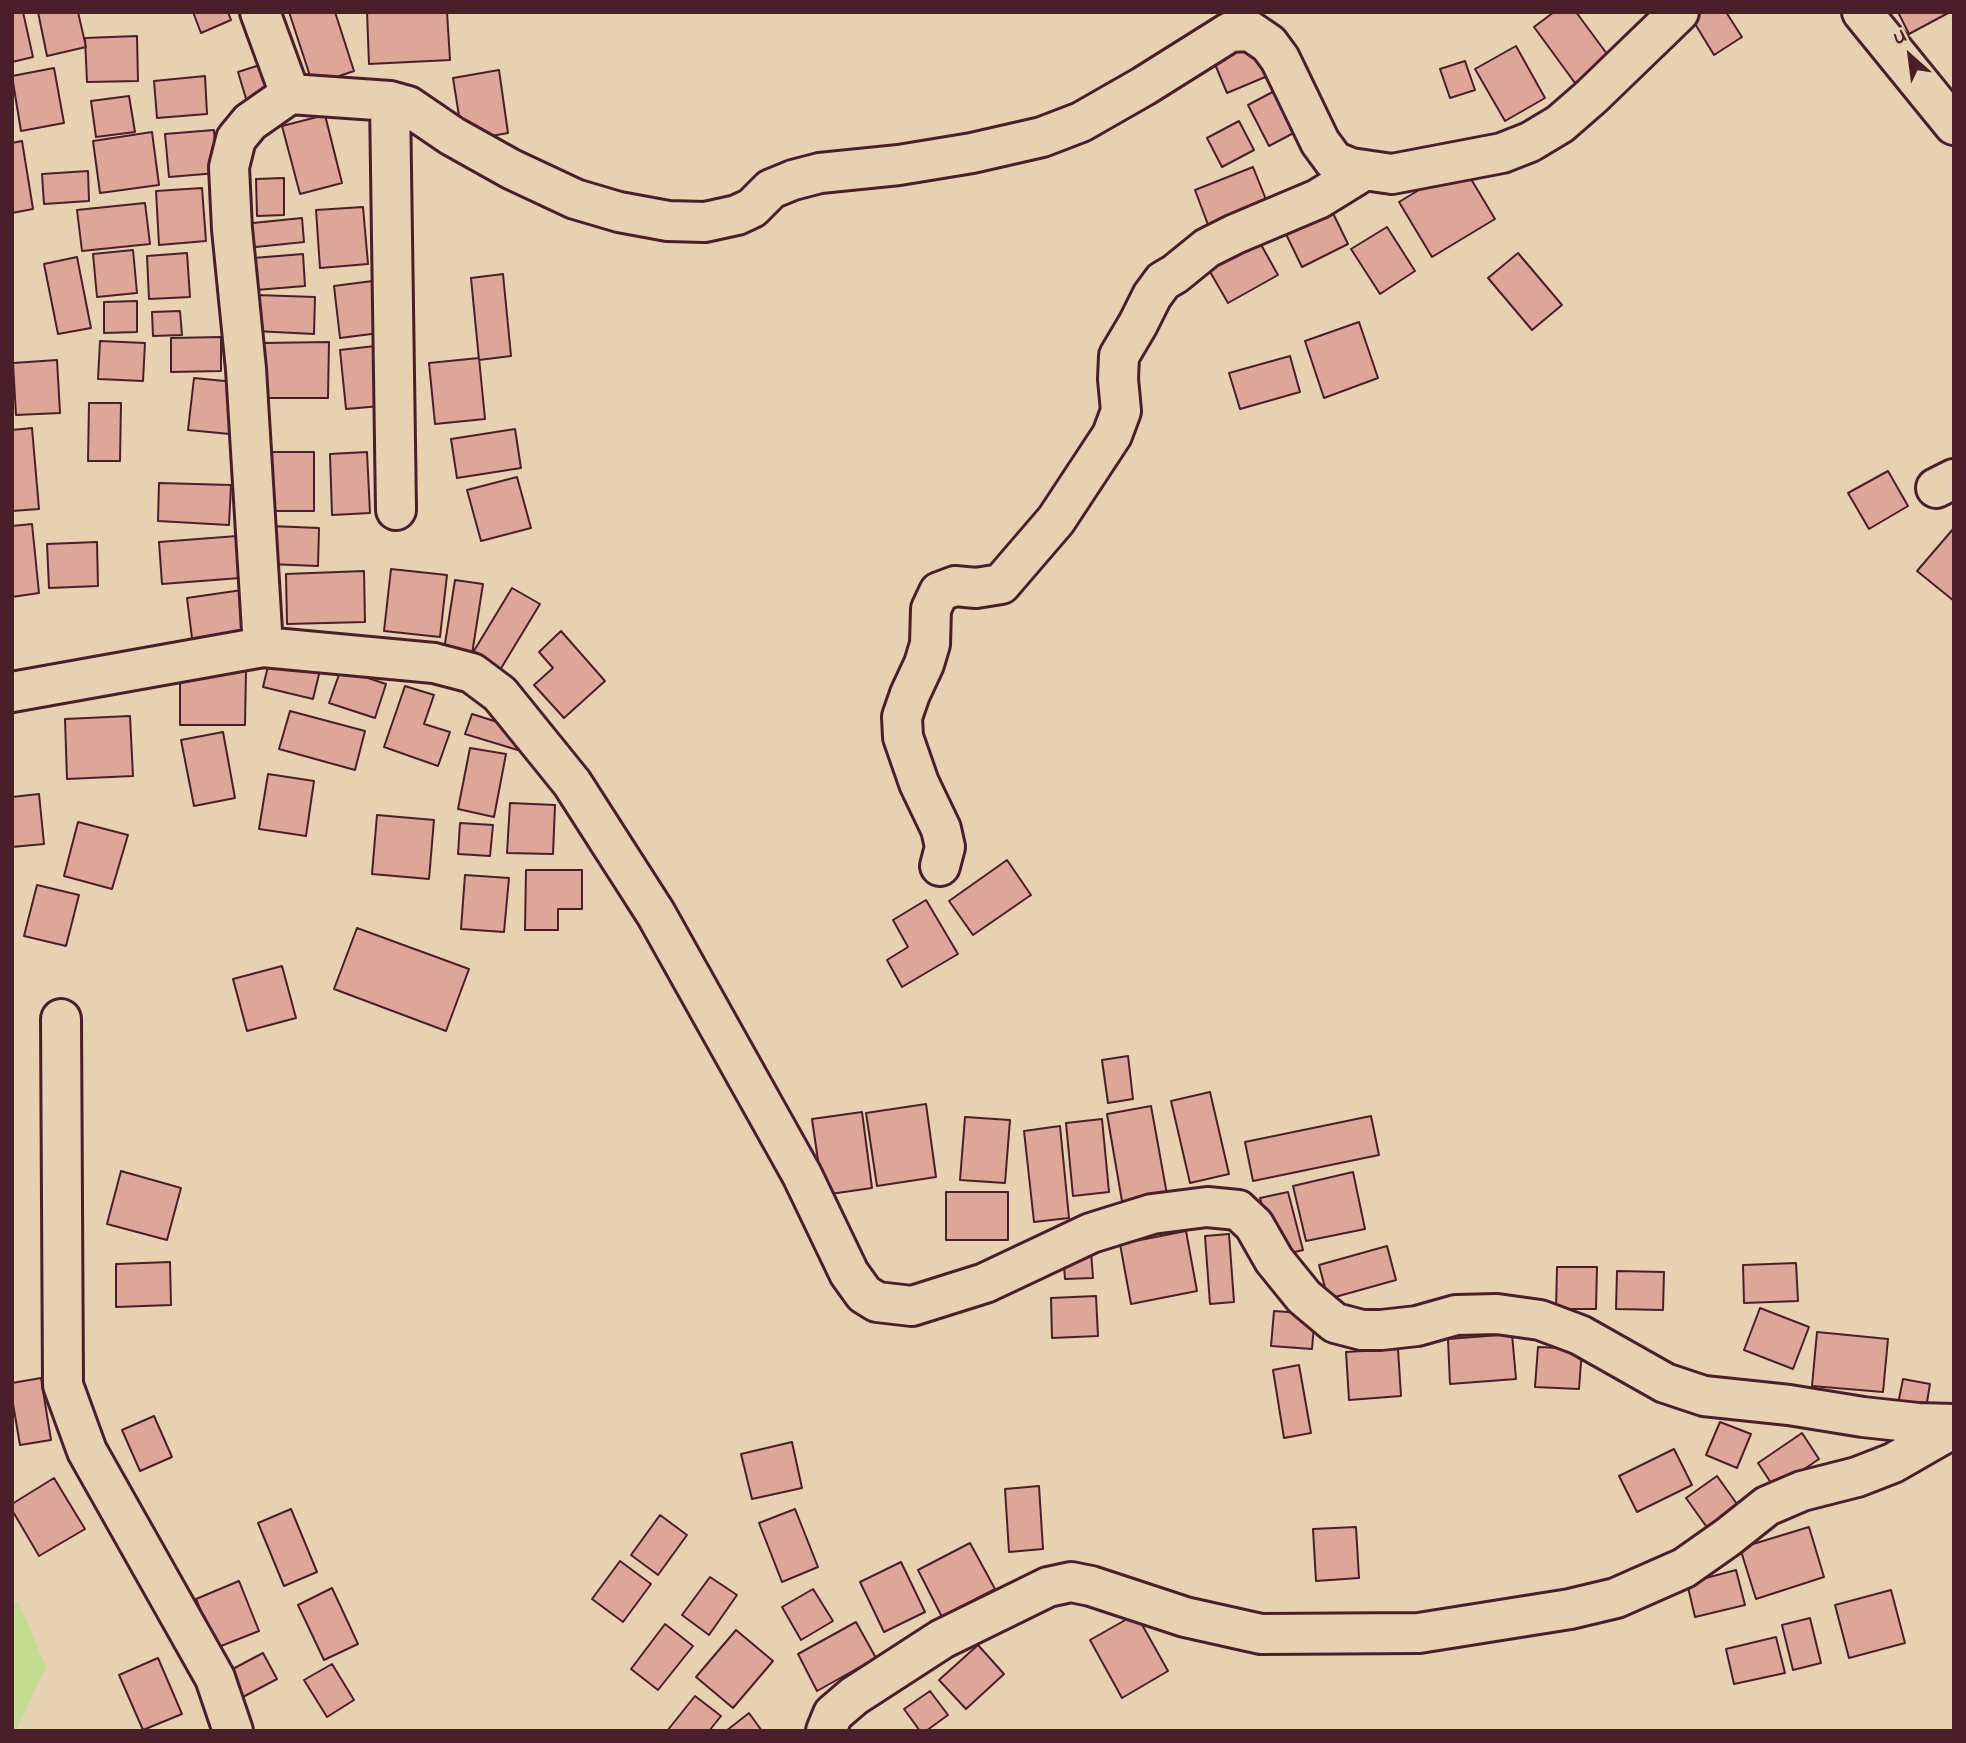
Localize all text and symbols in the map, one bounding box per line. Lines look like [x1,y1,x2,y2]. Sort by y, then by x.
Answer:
north arrow [1875,21,1945,91]
text: U [1889,23,1911,51]

